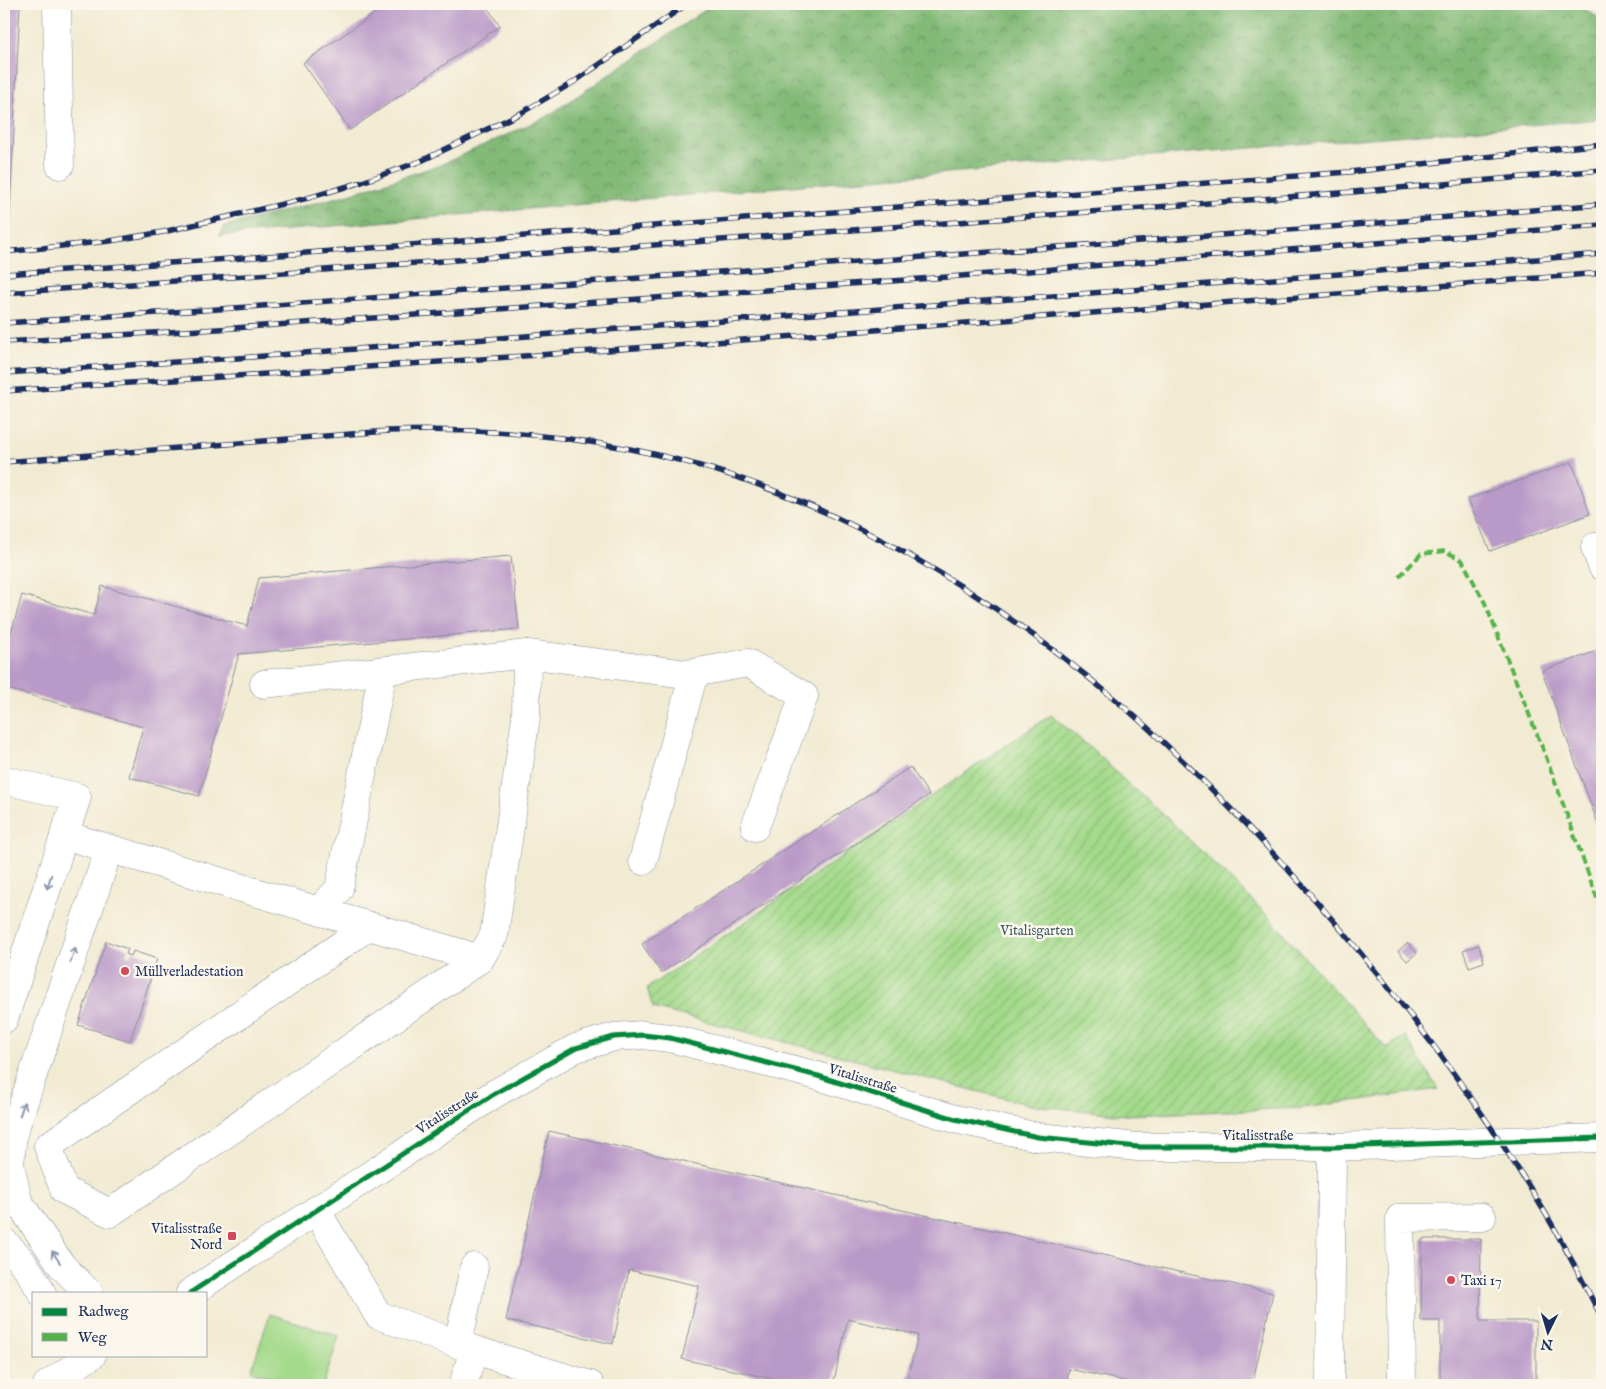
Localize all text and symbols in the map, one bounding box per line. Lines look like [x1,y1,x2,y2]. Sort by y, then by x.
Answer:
one-way arrow [44,873,53,889]
park label: Vitalisgarten [999,922,1074,940]
one-way arrow [69,947,79,963]
place label: Müllverladestation [135,963,244,981]
marker: Müllverladestation [119,965,131,977]
street label: Vitalisstraße [825,1060,900,1098]
street label: Vitalisstraße [412,1085,483,1139]
one-way arrow [17,1101,27,1117]
street label: Vitalisstraße [1222,1127,1294,1145]
place label: Vitalisstraße Nord [150,1220,223,1254]
marker: Vitalisstraße Nord [226,1230,238,1242]
one-way arrow [51,1250,61,1264]
place label: Taxi 17 [1461,1272,1502,1290]
marker: Taxi 17 [1445,1274,1457,1286]
legend [32,1292,208,1356]
text: Radweg [78,1302,129,1321]
north arrow [1524,1306,1574,1356]
text: Weg [78,1328,107,1347]
text: N [1540,1334,1555,1354]

